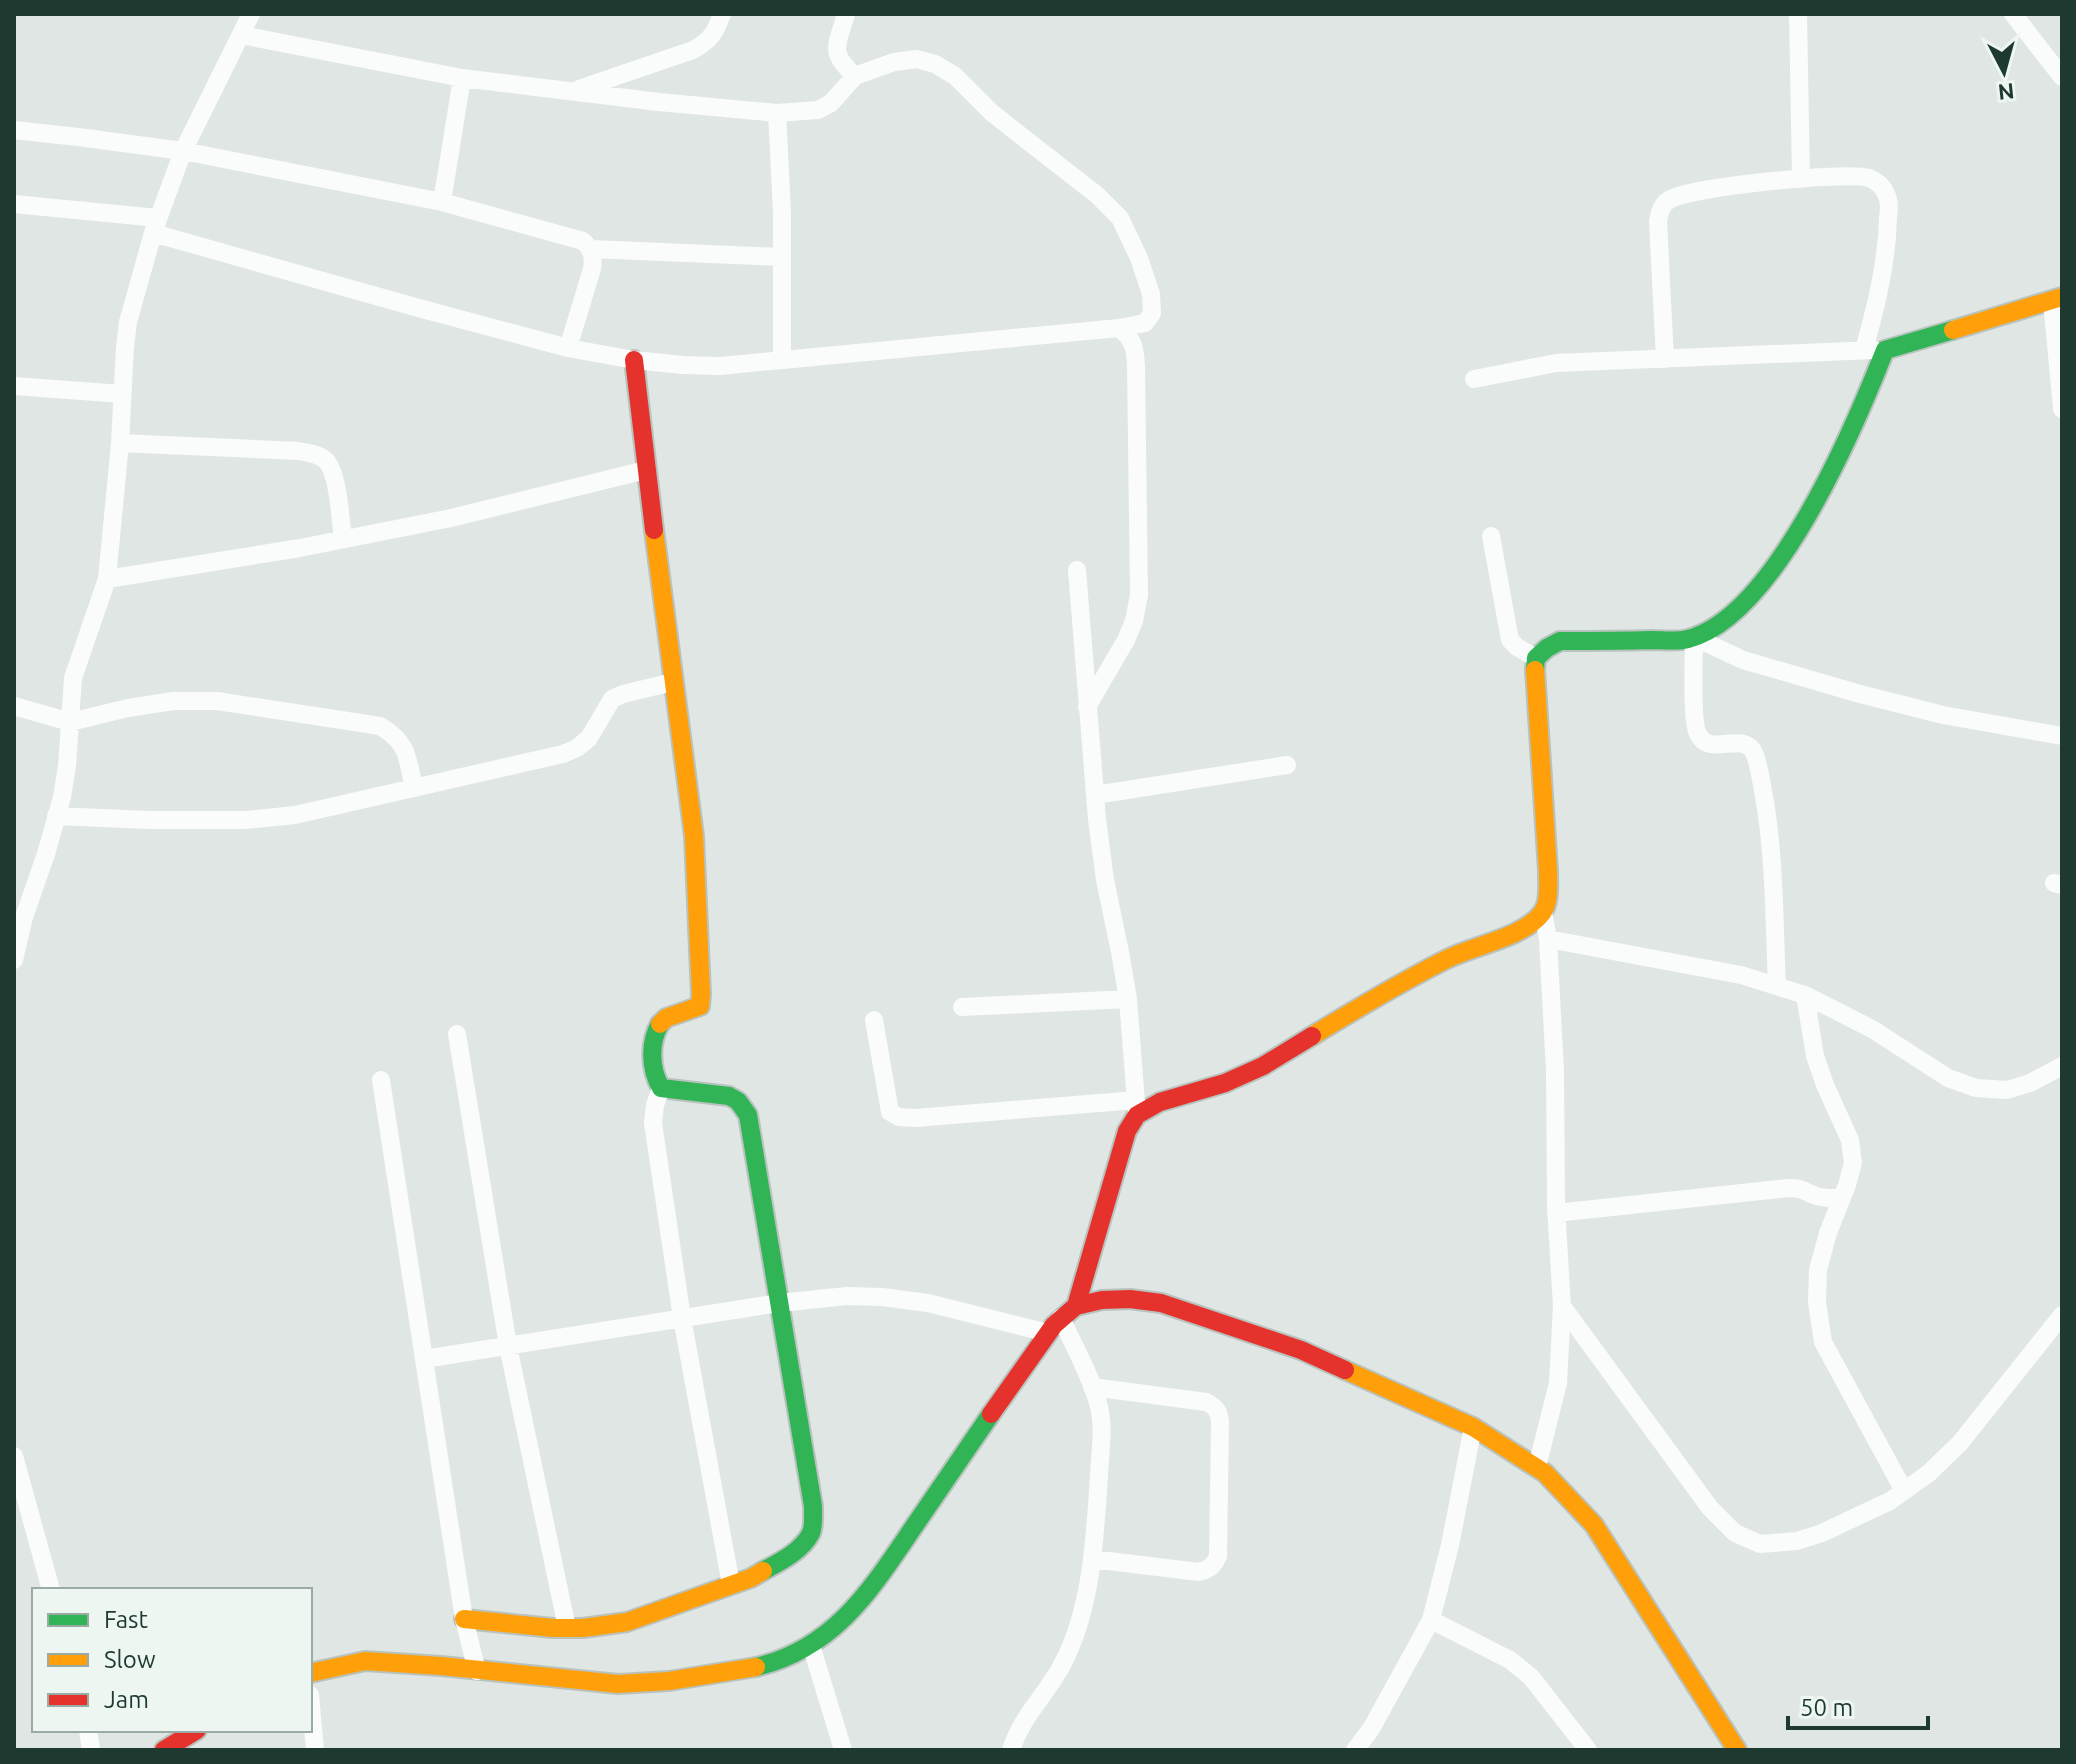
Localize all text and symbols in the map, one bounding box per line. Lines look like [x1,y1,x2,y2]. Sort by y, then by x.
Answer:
north arrow [1964,32,2044,112]
text: N [1997,79,2016,106]
legend [32,1588,312,1732]
text: Fast [104,1606,148,1633]
text: Slow [104,1646,156,1673]
scale bar [1788,1680,1928,1730]
text: Jam [104,1686,149,1713]
text: 50 m [1800,1694,1853,1721]

